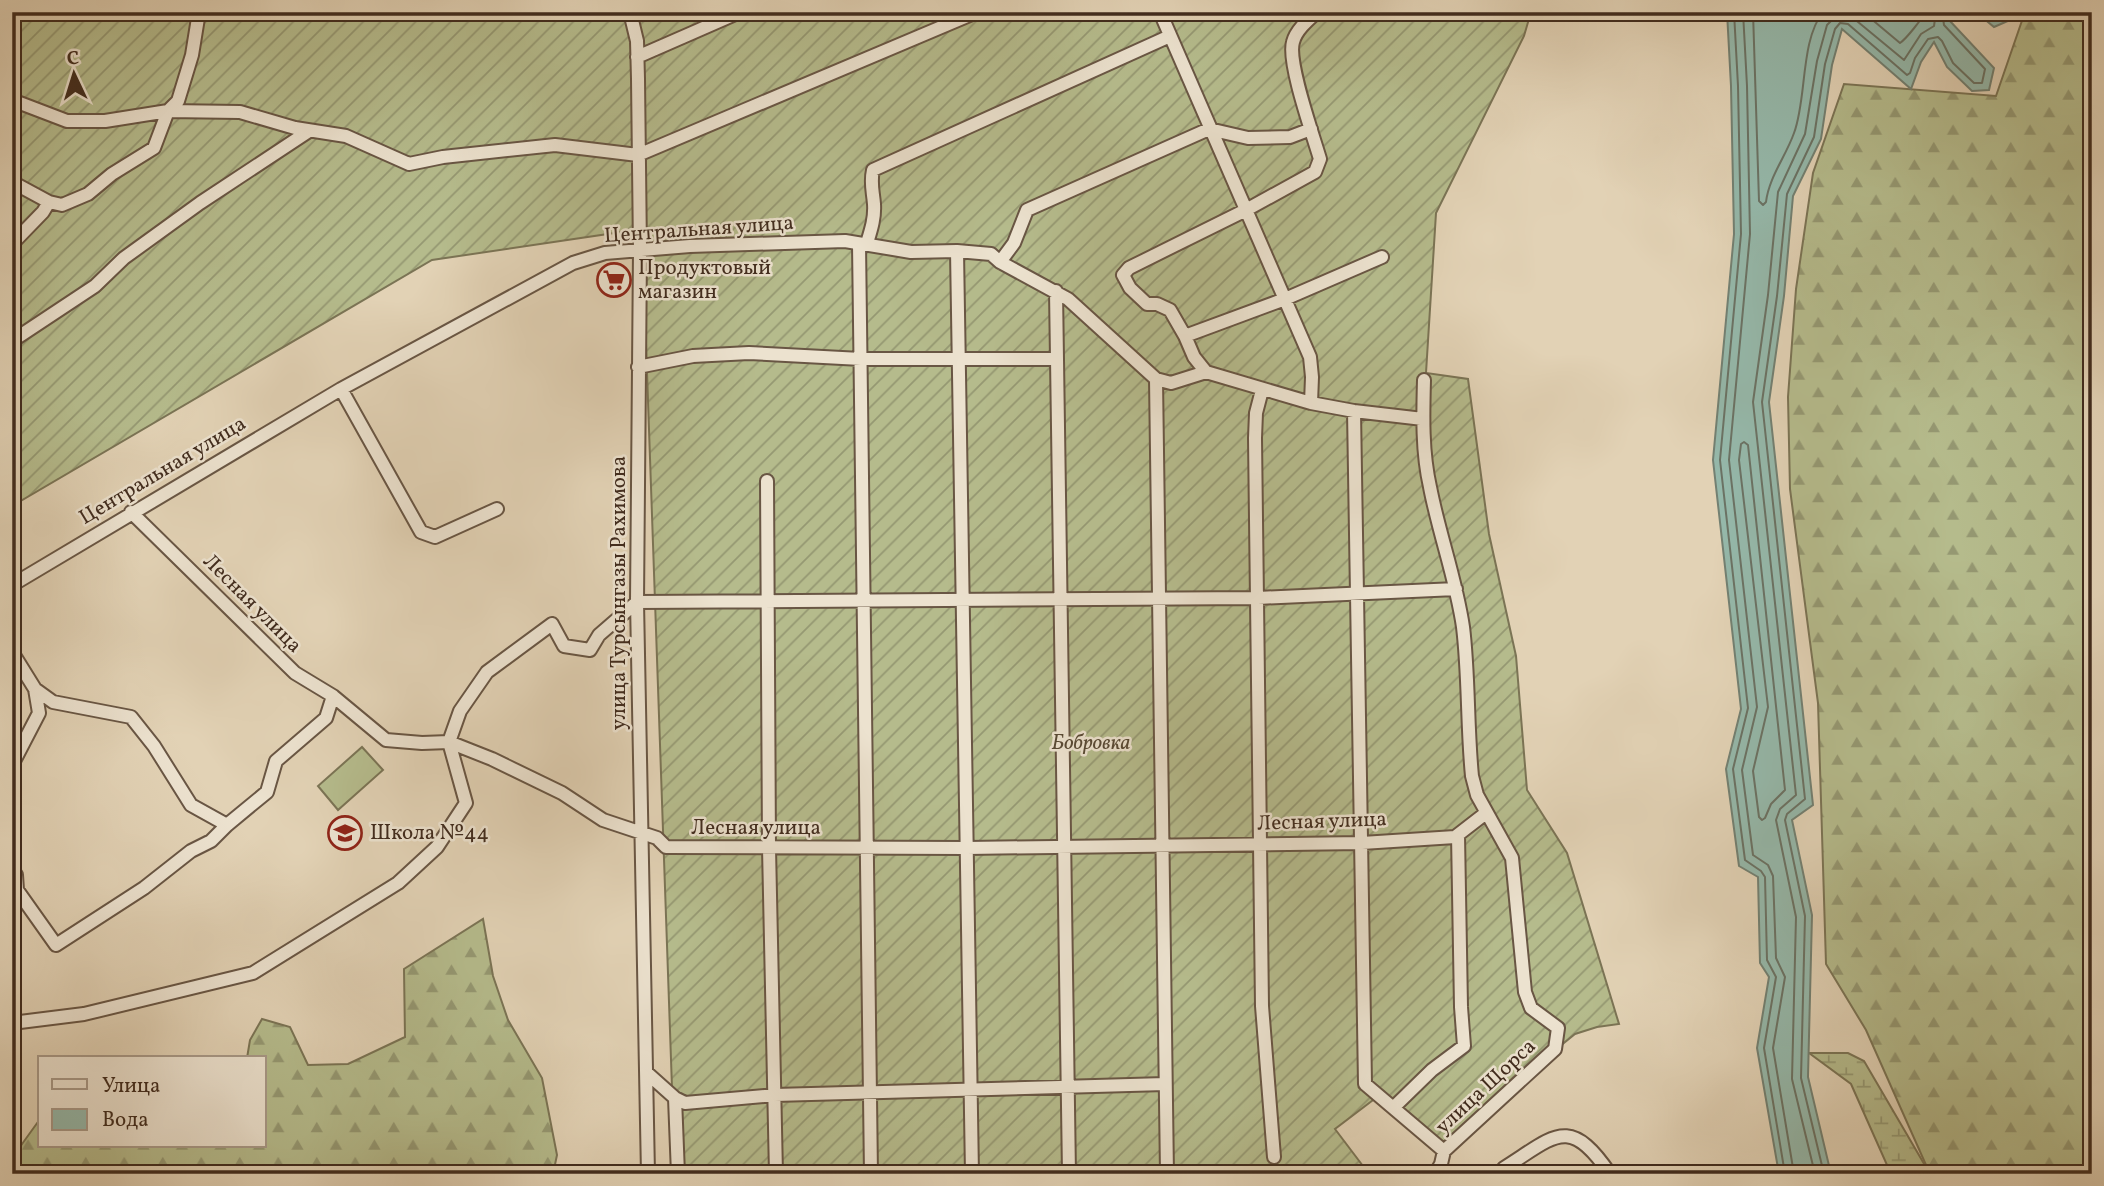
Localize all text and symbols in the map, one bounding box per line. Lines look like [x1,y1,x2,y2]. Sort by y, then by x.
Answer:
north arrow [38,38,108,108]
text: С [66,46,80,72]
street label: Центральная улица [603,209,795,251]
place label: Продуктовый магазин [638,254,771,307]
supermarket icon: Продуктовый магазин [595,261,633,299]
street label: Центральная улица [74,410,252,532]
street label: улица Турсынгазы Рахимова [605,456,634,730]
street label: Лесная улица [196,548,308,660]
park label: Бобровка [1052,729,1130,758]
street label: Лесная улица [1257,805,1387,839]
school or university icon: Школа №44 [326,814,364,852]
street label: Лесная улица [691,814,821,843]
place label: Школа №44 [370,819,489,848]
street label: улица Щорса [1429,1033,1543,1141]
legend [38,1056,266,1148]
text: Улица [102,1072,160,1101]
text: Вода [102,1106,149,1135]

